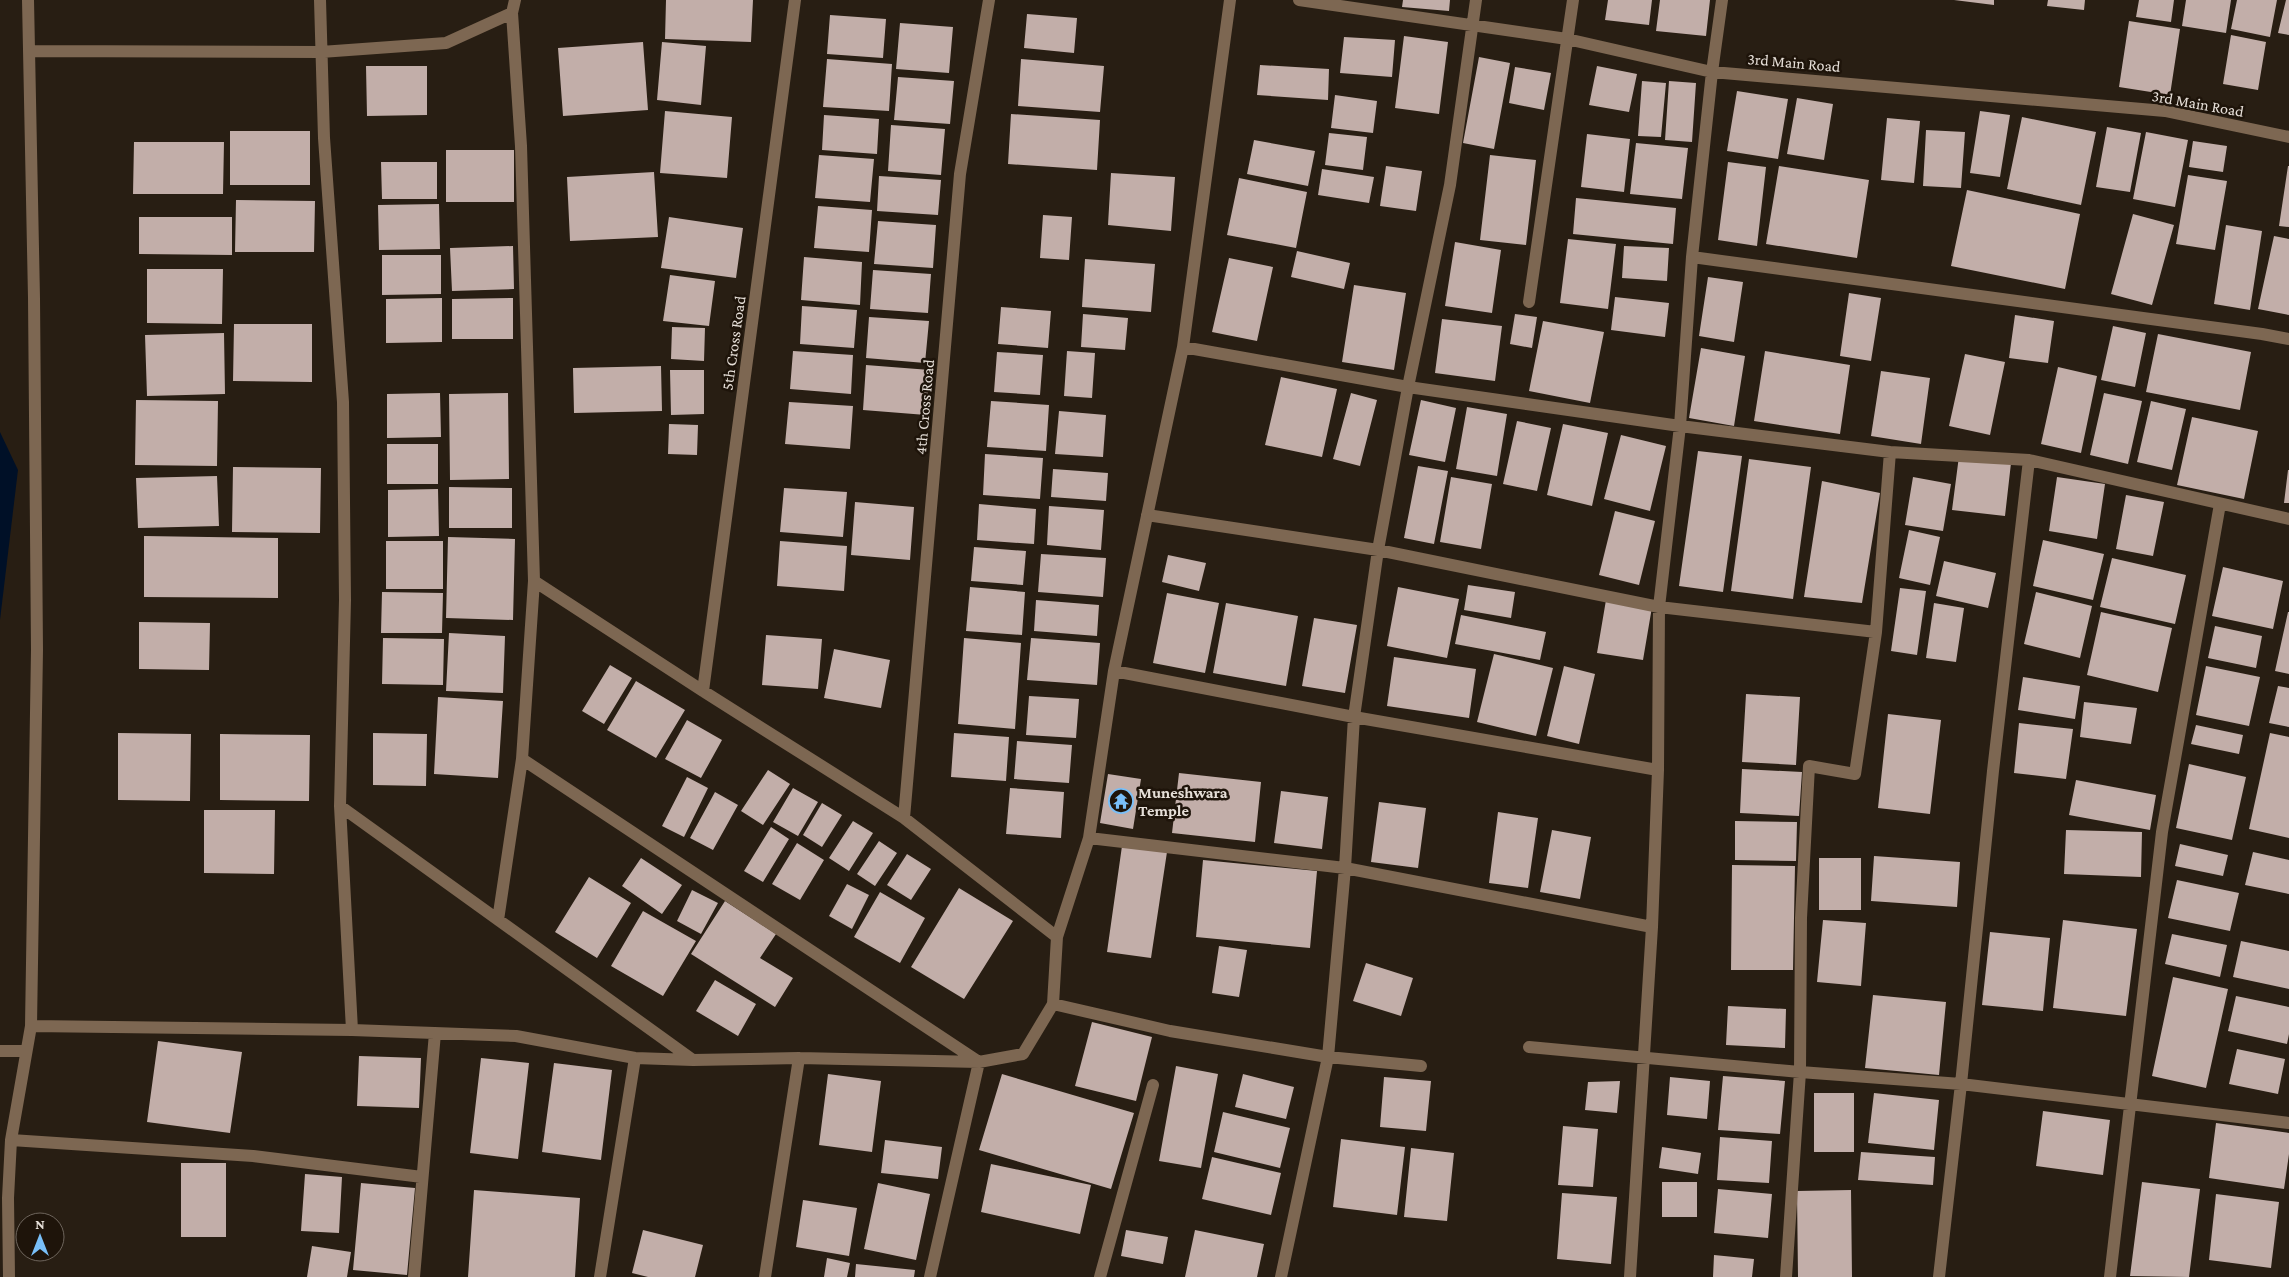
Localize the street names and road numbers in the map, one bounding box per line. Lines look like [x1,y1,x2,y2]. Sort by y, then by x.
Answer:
street label: 3rd Main Road [1747,50,1842,75]
street label: 3rd Main Road [2151,87,2246,120]
street label: 5th Cross Road [718,294,749,391]
street label: 4th Cross Road [912,358,937,455]

